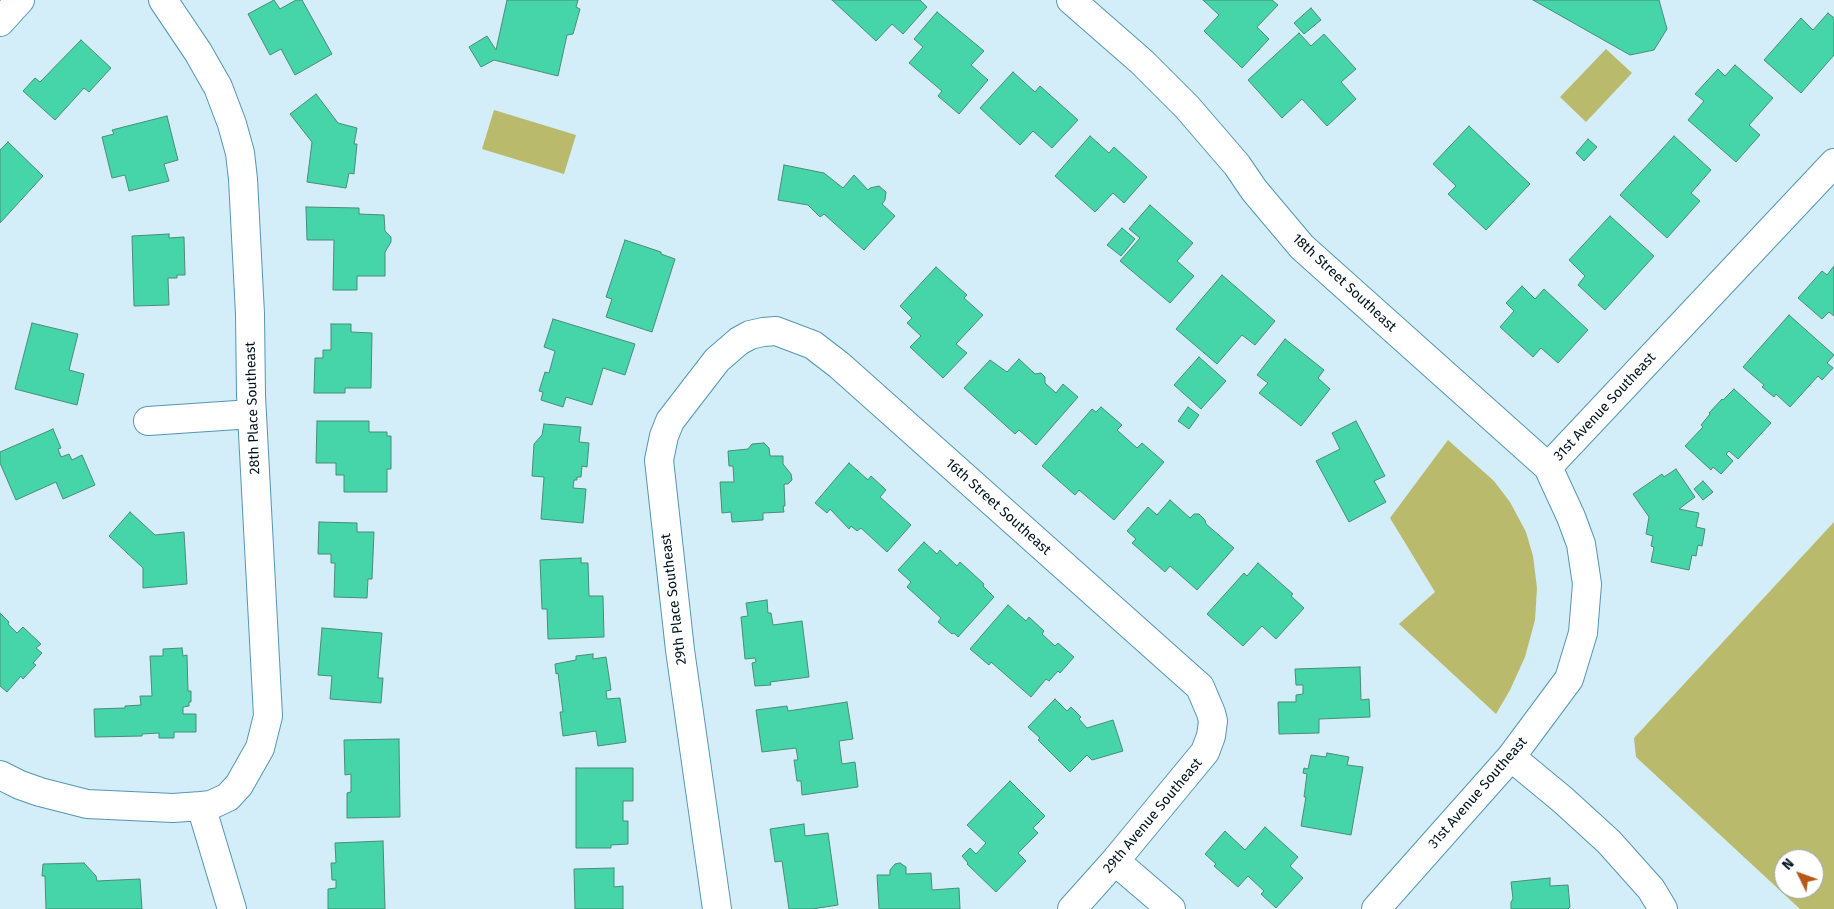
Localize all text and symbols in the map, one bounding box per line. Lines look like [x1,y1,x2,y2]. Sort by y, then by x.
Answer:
street label: 18th Street Southeast [1288,230,1400,336]
street label: 28th Place Southeast [242,341,264,475]
street label: 31st Avenue Southeast [1550,349,1660,465]
street label: 16th Street Southeast [942,455,1054,559]
street label: 29th Place Southeast [658,532,690,666]
street label: 31st Avenue Southeast [1425,734,1531,852]
street label: 29th Avenue Southeast [1100,755,1206,877]
north arrow [1774,849,1824,899]
text: N [1779,855,1798,873]

